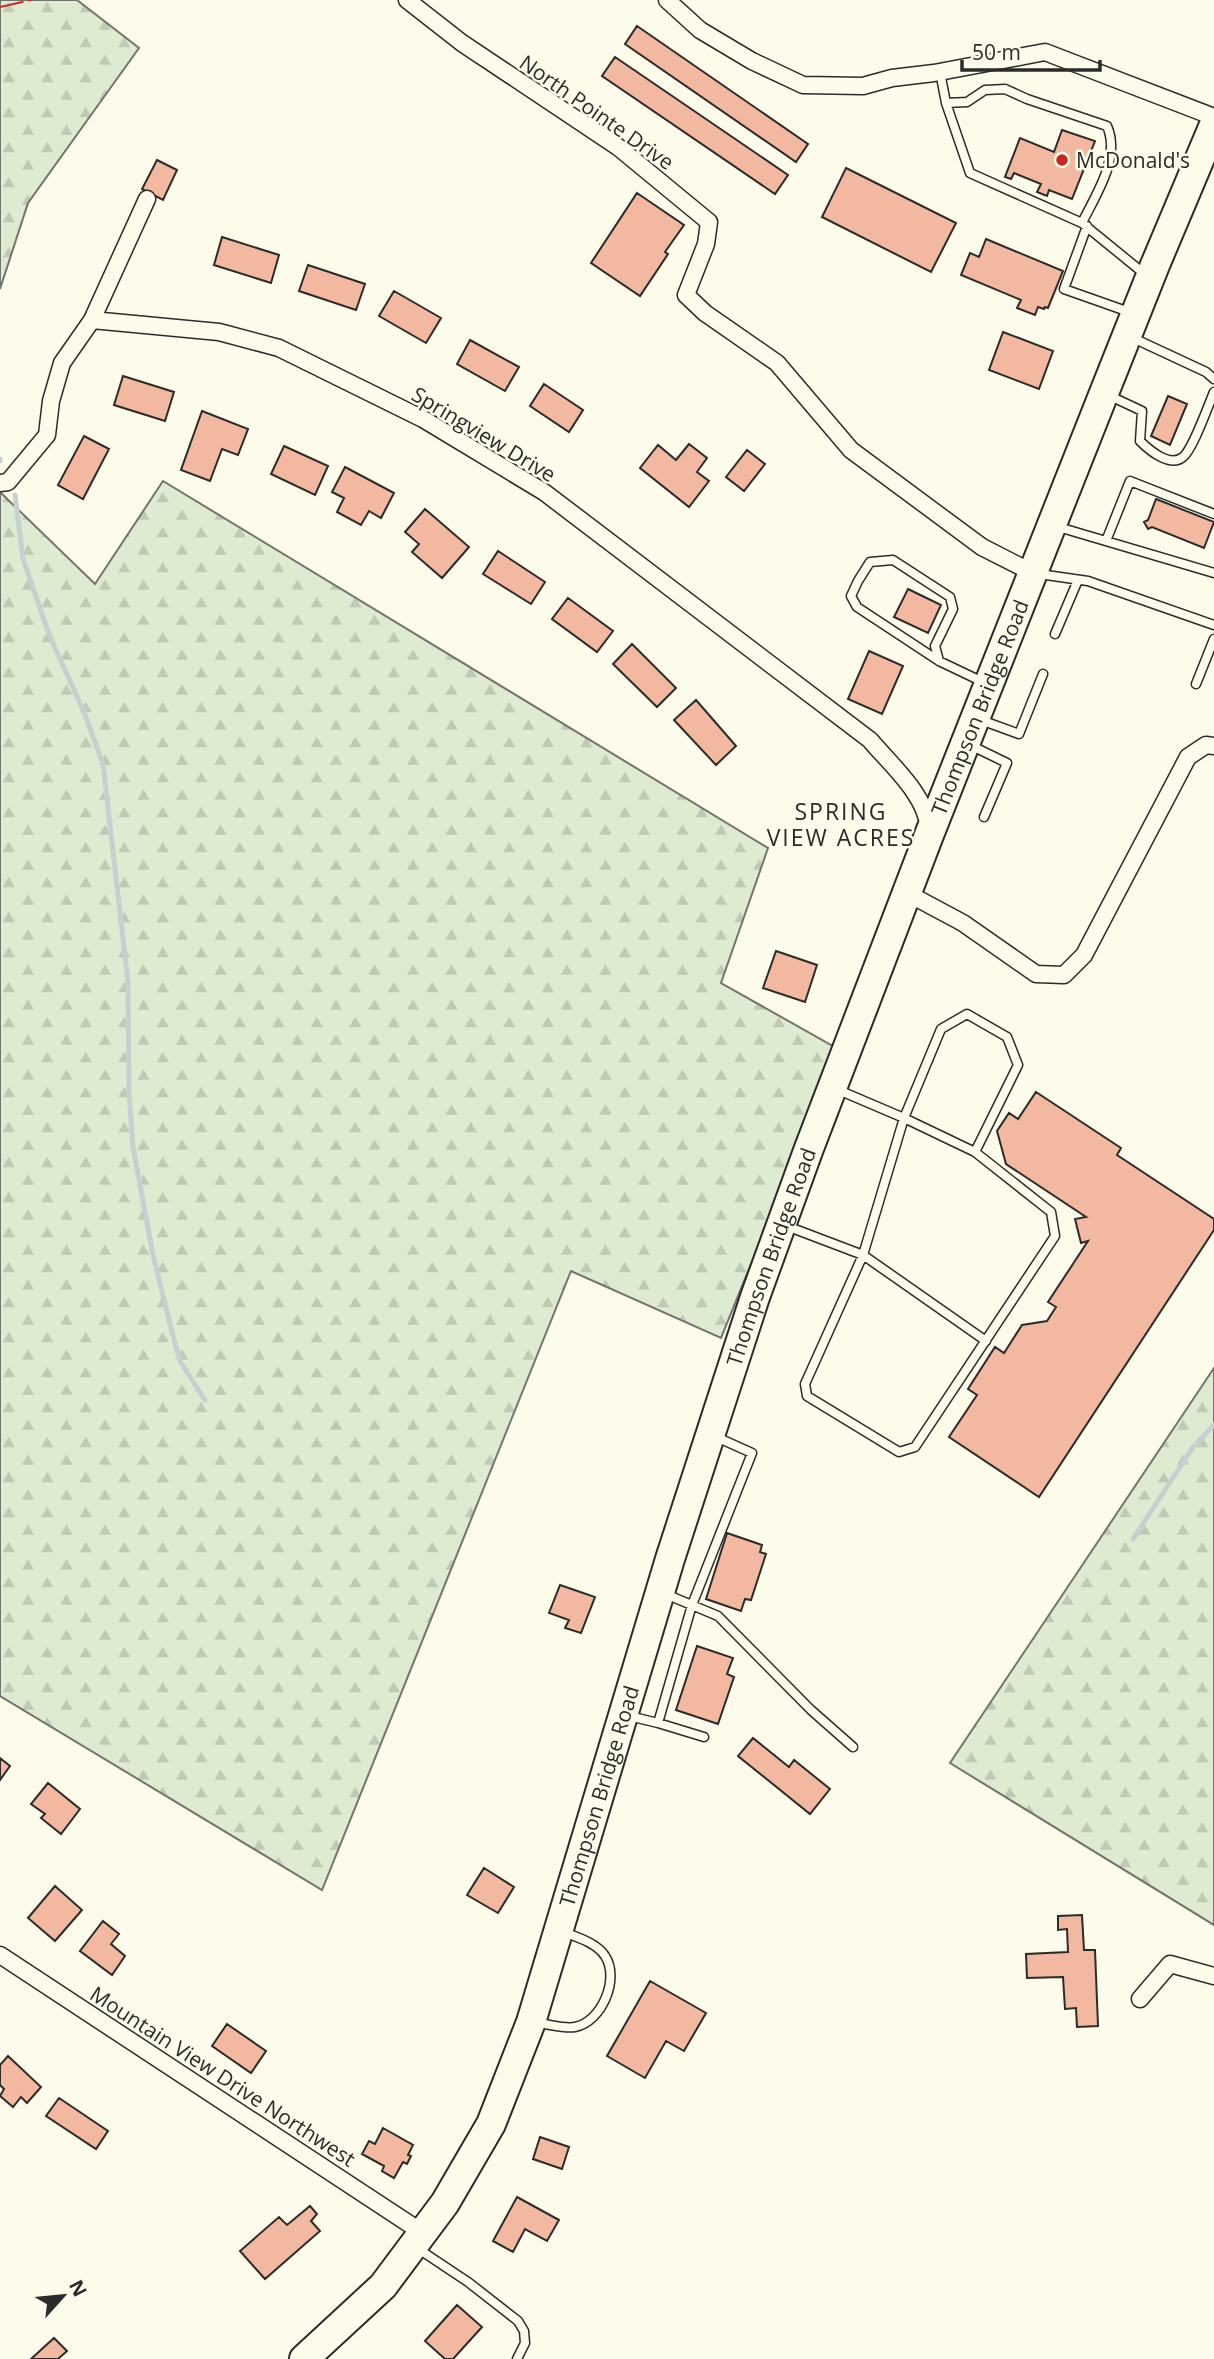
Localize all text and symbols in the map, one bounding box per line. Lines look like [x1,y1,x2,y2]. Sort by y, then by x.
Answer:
scale bar [962,28,1100,72]
text: 50 m [972,38,1021,66]
street label: North Pointe Drive [514,48,680,176]
place label: McDonald's [1076,146,1190,174]
marker: McDonald's [1054,152,1070,168]
street label: Springview Drive [407,380,561,488]
street label: Thompson Bridge Road [924,595,1035,819]
district label: SPRING VIEW ACRES [767,795,915,853]
street label: Thompson Bridge Road [720,1144,822,1370]
street label: Thompson Bridge Road [552,1682,645,1910]
street label: Mountain View Drive Northwest [85,1980,361,2172]
north arrow [28,2261,98,2331]
text: N [63,2275,93,2301]

